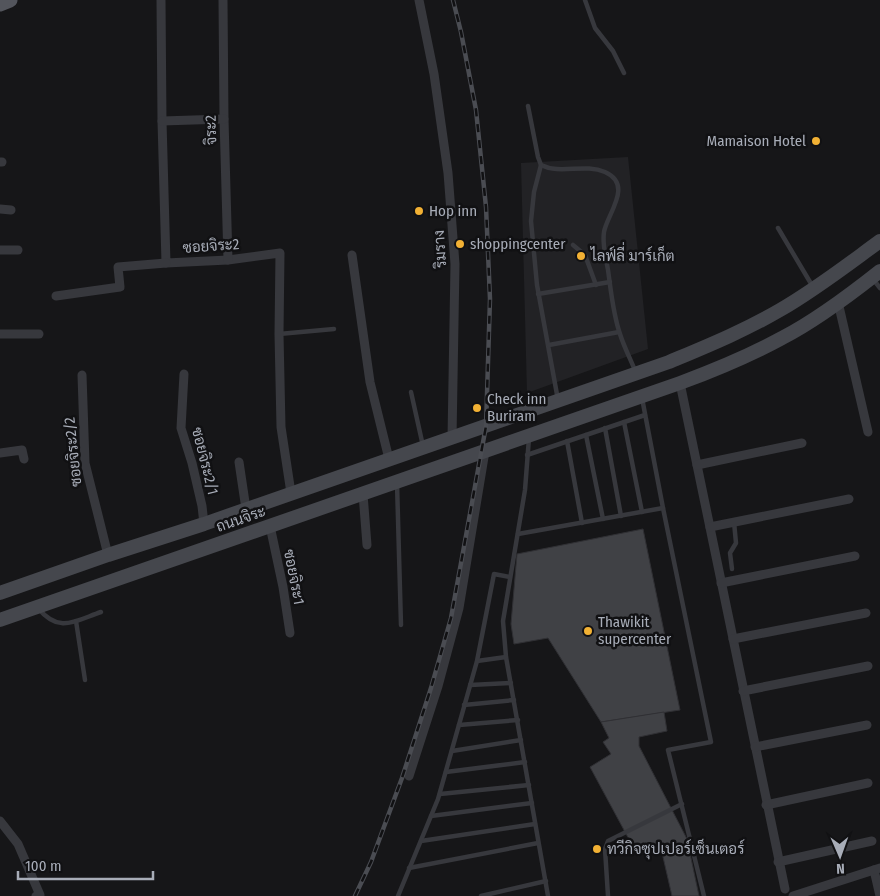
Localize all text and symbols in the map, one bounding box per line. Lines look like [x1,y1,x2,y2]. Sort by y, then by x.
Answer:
street label: จิระ2 [202,114,220,145]
place label: Mamaison Hotel [707,132,806,150]
marker: Mamaison Hotel [810,135,822,147]
place label: Hop inn [429,202,477,220]
marker: Hop inn [413,205,425,217]
street label: ริมราง [430,230,450,269]
street label: ซอยจิระ2 [182,235,240,257]
place label: shoppingcenter [470,235,566,253]
marker: shoppingcenter [454,238,466,250]
place label: ไลฟ์ลี่ มาร์เก็ต [590,241,675,265]
marker: ไลฟ์ลี่ มาร์เก็ต [575,250,587,262]
place label: Check inn Buriram [487,390,546,425]
marker: Check inn Buriram [471,402,483,414]
street label: ซอยจิระ2/2 [60,416,86,488]
street label: ซอยจิระ2/1 [188,425,222,497]
street label: ถนนจิระ [214,502,268,536]
street label: ซอยจิระ1 [280,548,308,606]
place label: Thawikit supercenter [598,613,672,648]
marker: Thawikit supercenter [582,625,594,637]
north arrow [815,831,865,881]
place label: ทวีกิจซุปเปอร์เซ็นเตอร์ [607,838,744,860]
marker: ทวีกิจซุปเปอร์เซ็นเตอร์ [591,843,603,855]
scale bar [18,848,152,880]
text: 100 m [25,857,62,875]
text: N [836,860,845,877]

